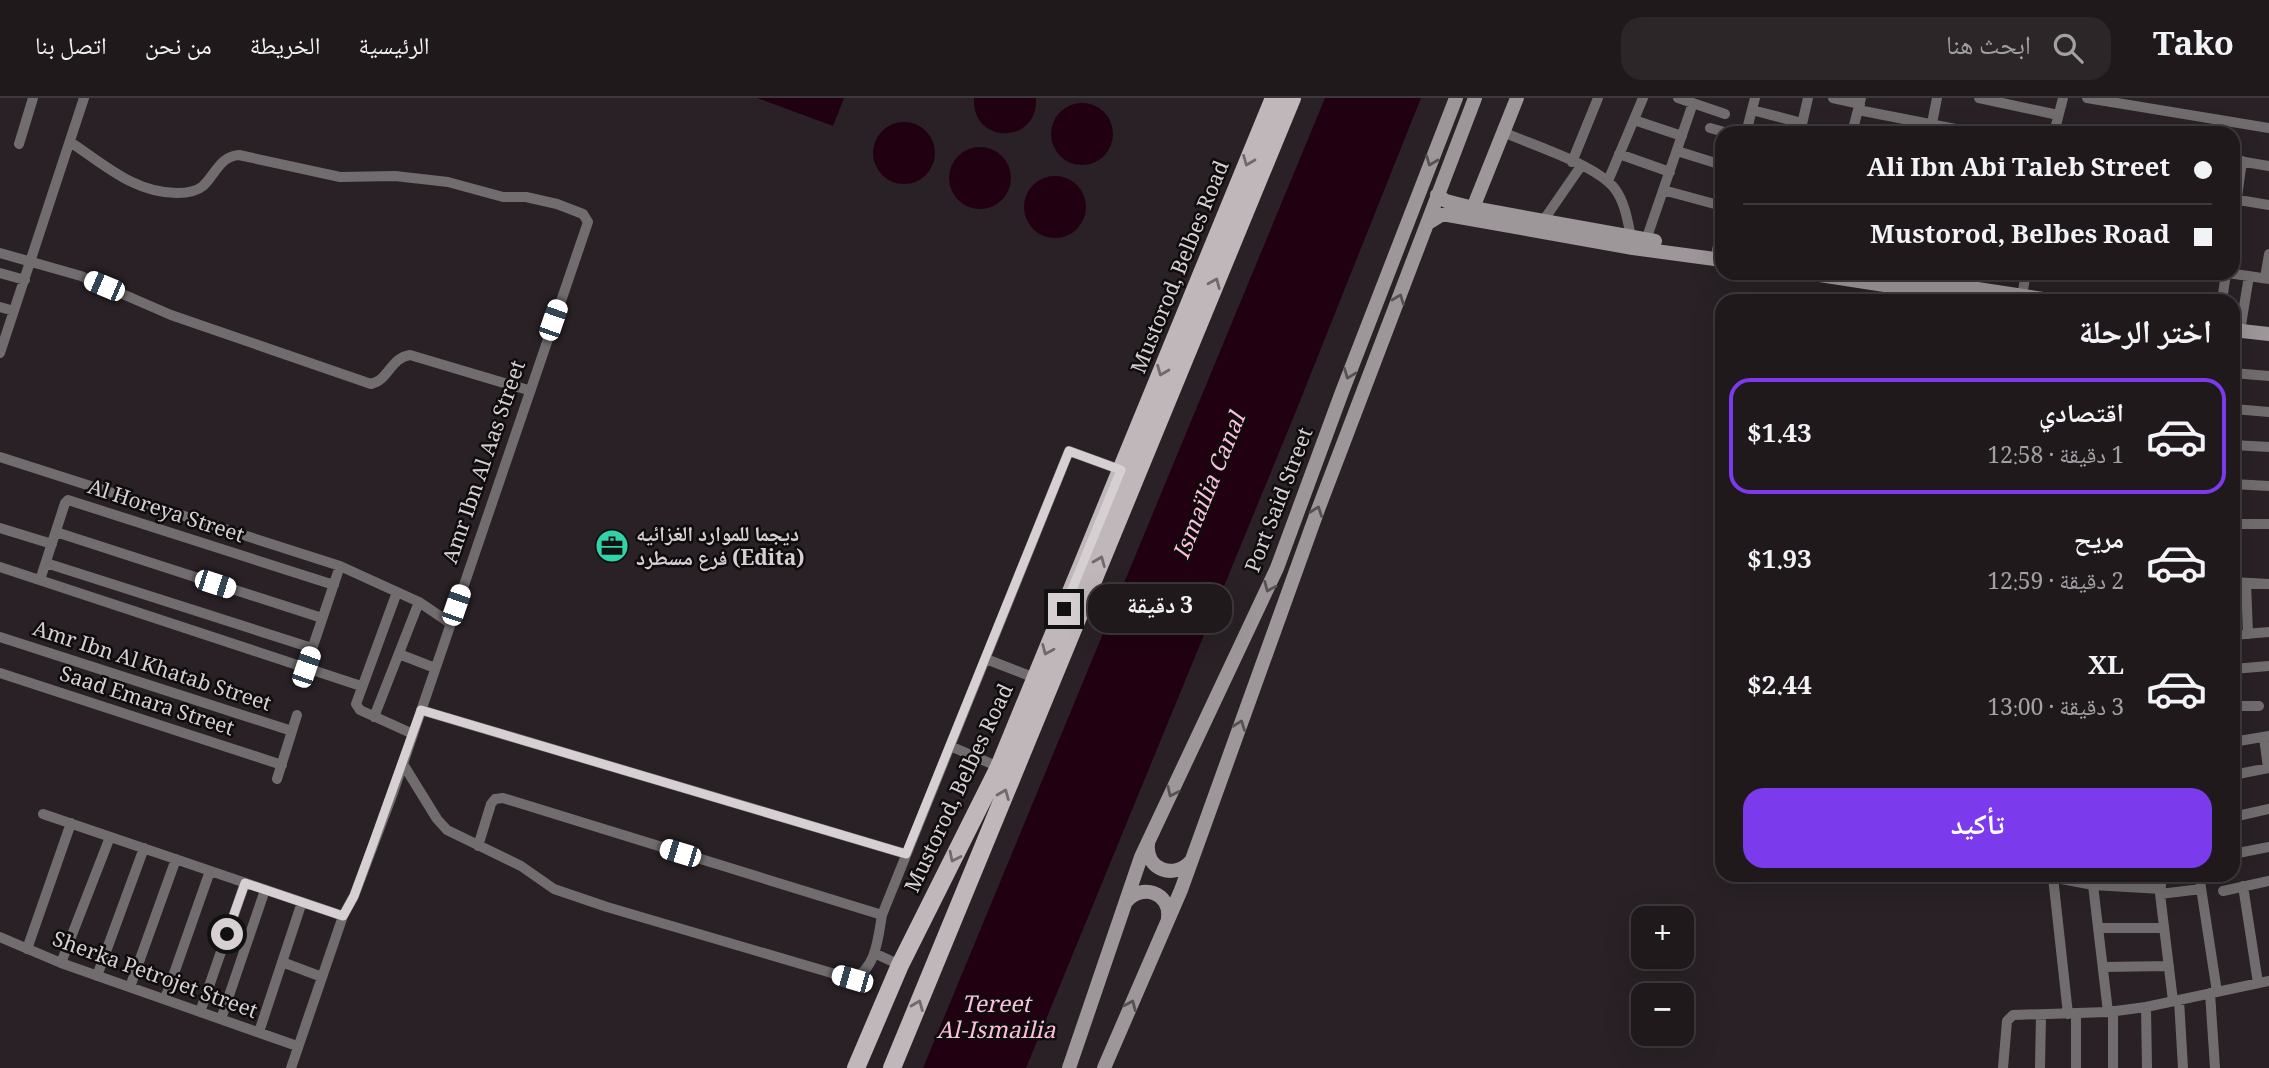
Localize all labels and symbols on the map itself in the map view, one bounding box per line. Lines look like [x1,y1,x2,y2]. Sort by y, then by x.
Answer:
one-way arrow [1243,154,1257,166]
one-way arrow [1425,155,1439,167]
street label: Mustorod, Belbes Road [1124,156,1241,380]
car [81,268,128,304]
one-way arrow [1207,278,1221,290]
one-way arrow [1391,293,1405,305]
car [537,297,570,343]
street label: Amr Ibn Al Aas Street [435,356,538,569]
one-way arrow [1156,364,1170,377]
one-way arrow [1344,367,1358,379]
water label: Ismaïlia Canal [1164,405,1260,567]
street label: Port Said Street [1238,423,1325,578]
street label: Al Horeya Street [82,472,248,555]
one-way arrow [1309,506,1323,518]
place label: ديجما للموارد الغزائيه فرع مسطرد (Edita) [636,519,805,578]
office icon: ديجما للموارد الغزائيه فرع مسطرد (Edita) [593,527,631,565]
one-way arrow [1092,556,1106,569]
car [192,568,239,600]
one-way arrow [1263,579,1277,592]
car [440,582,473,628]
callout: 3 دقيقة [1088,584,1232,634]
route end [1048,593,1080,625]
street label: Amr Ibn Al Khatab Street [27,613,275,724]
one-way arrow [1041,643,1055,655]
car [290,644,323,690]
street label: Saad Emara Street [54,659,238,748]
street label: Mustorod, Belbes Road [897,679,1025,899]
one-way arrow [1231,719,1245,731]
one-way arrow [1166,785,1180,797]
one-way arrow [996,789,1010,801]
car [657,837,704,869]
one-way arrow [949,850,963,862]
route start [211,918,243,950]
street label: Sherka Petrojet Street [47,924,262,1031]
car [829,963,876,995]
water label: Tereet Al-Ismailia [937,987,1056,1053]
one-way arrow [910,1000,924,1012]
one-way arrow [1123,1000,1137,1013]

